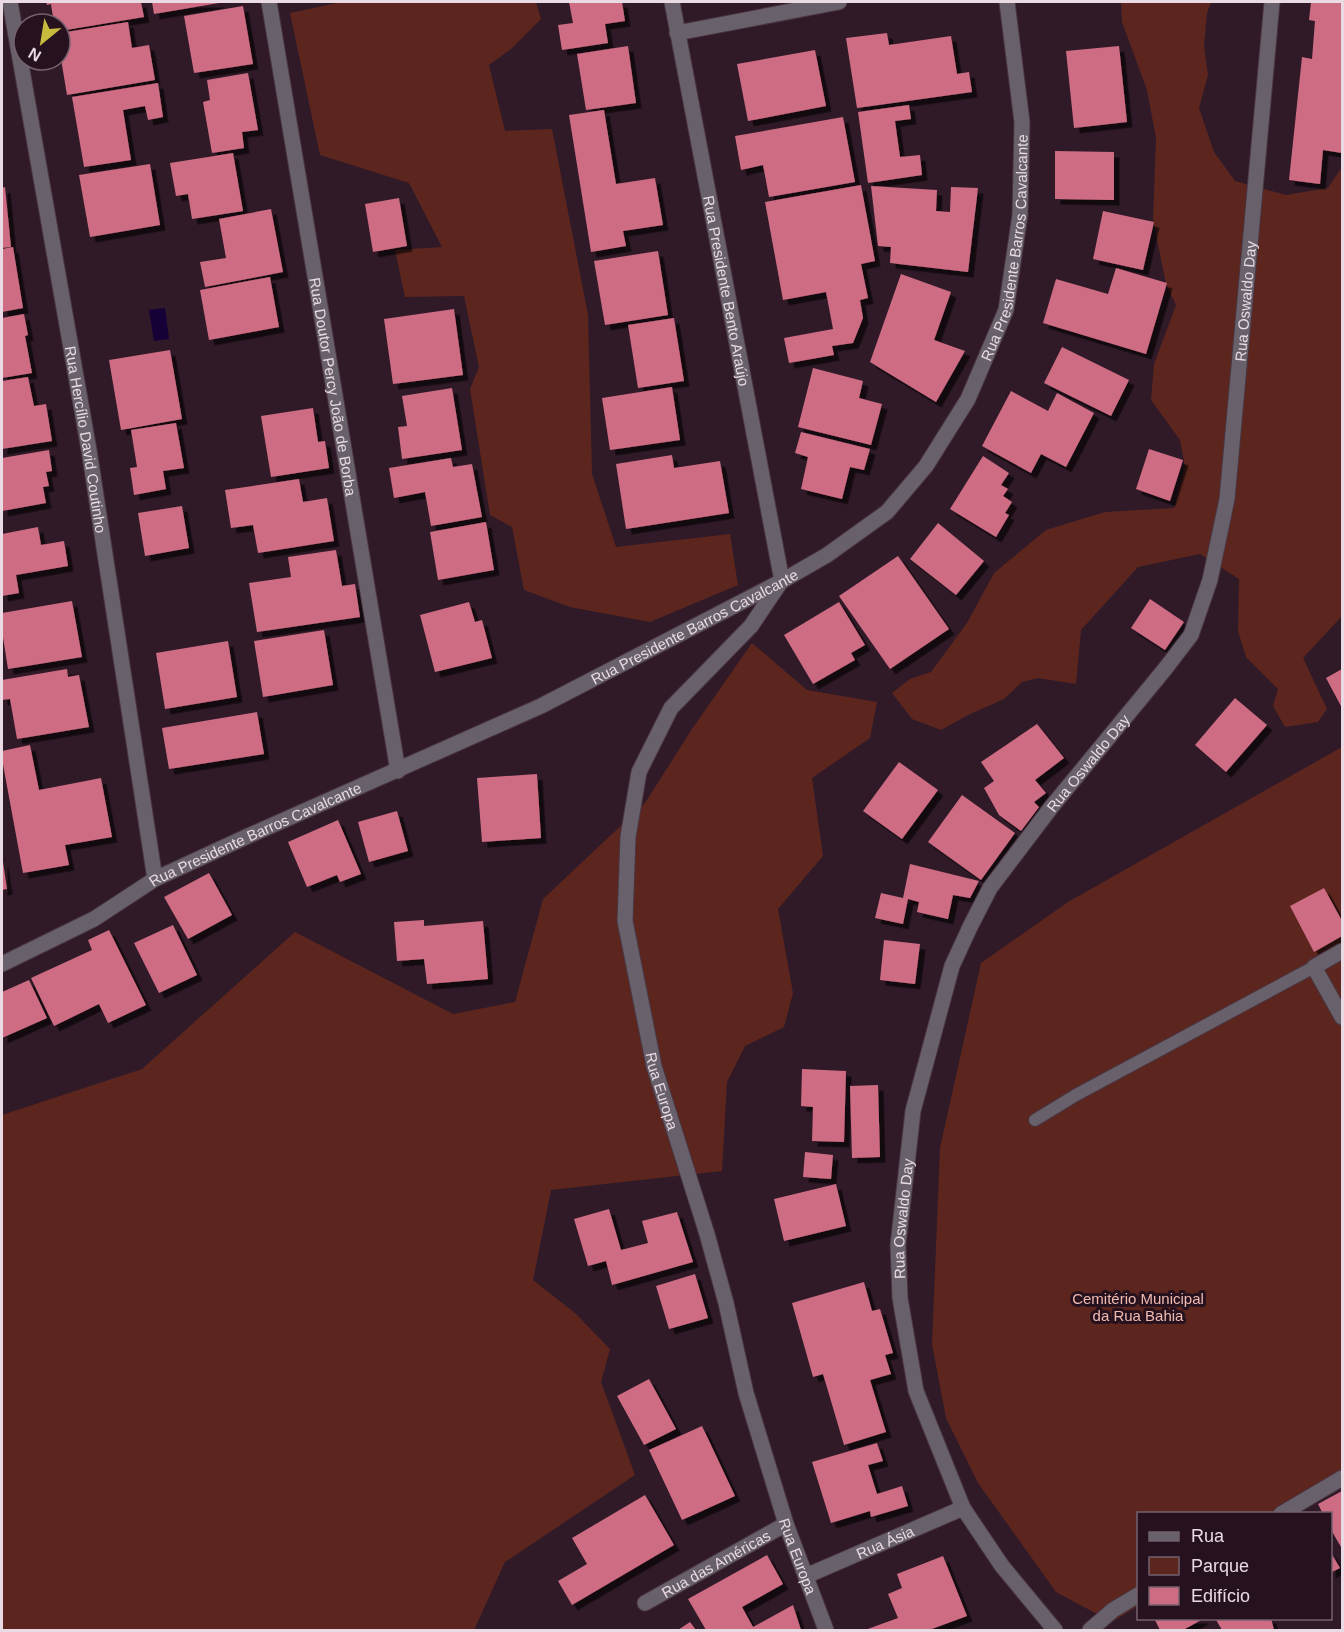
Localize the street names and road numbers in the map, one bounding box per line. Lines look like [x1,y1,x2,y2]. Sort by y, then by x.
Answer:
street label: Rua Presidente Barros Cavalcante [977,134,1030,363]
street label: Rua Presidente Bento Araújo [700,194,753,388]
street label: Rua Oswaldo Day [1231,240,1259,362]
street label: Rua Doutor Percy João de Borba [307,276,360,498]
street label: Rua Hercílio David Coutinho [62,345,110,534]
street label: Rua Presidente Barros Cavalcante [588,565,801,687]
street label: Rua Oswaldo Day [1043,710,1133,815]
street label: Rua Presidente Barros Cavalcante [145,778,364,889]
street label: Rua Europa [643,1051,682,1132]
street label: Rua Oswaldo Day [889,1157,916,1279]
street label: Rua Europa [776,1516,820,1597]
street label: Rua Ásia [854,1522,917,1562]
street label: Rua das Américas [658,1526,773,1601]

